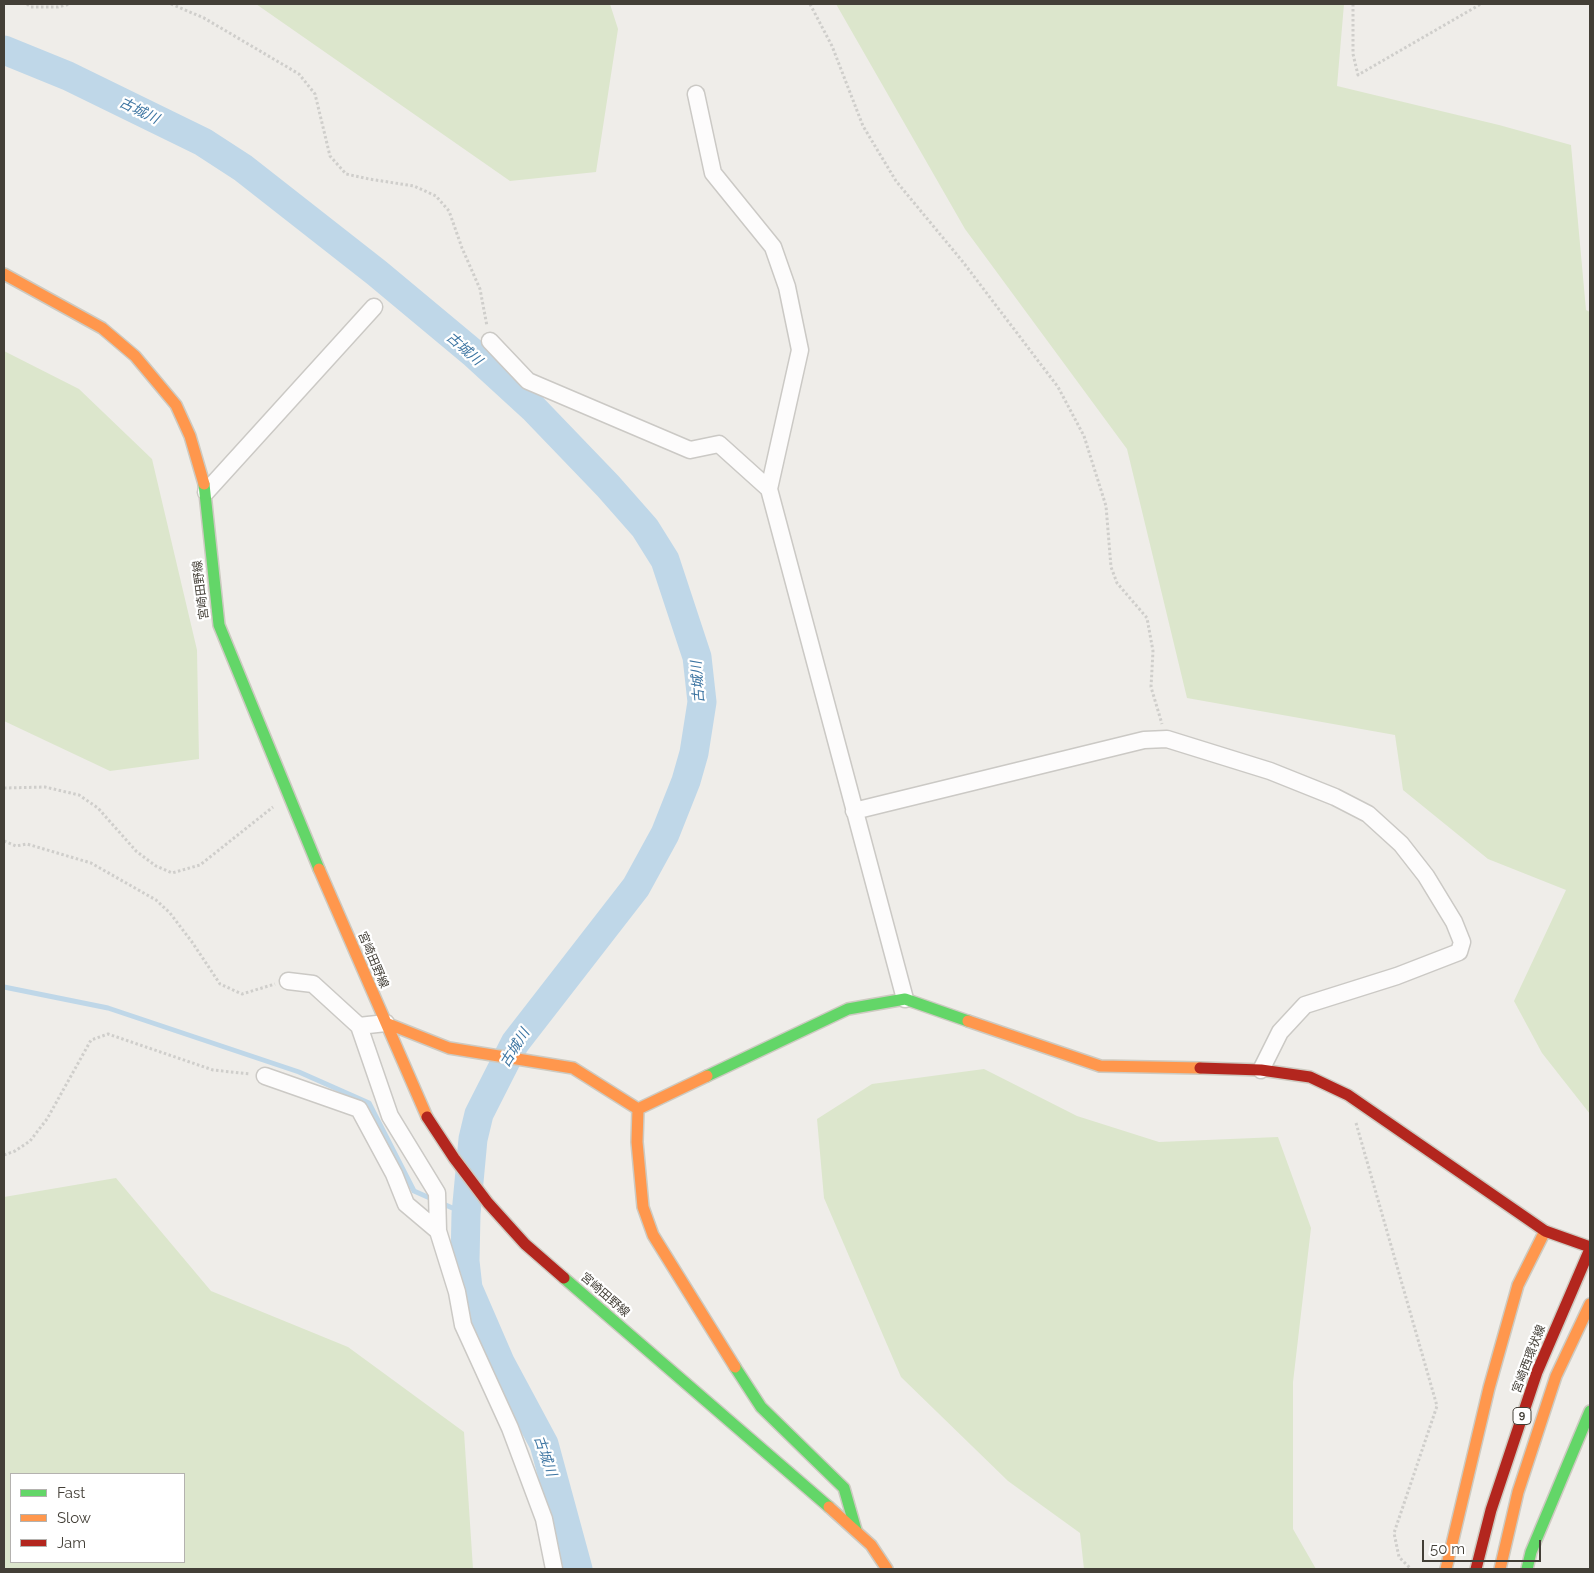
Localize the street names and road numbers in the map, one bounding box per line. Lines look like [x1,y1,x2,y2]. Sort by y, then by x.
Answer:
street label: 宮崎田野線 [190,559,212,621]
street label: 宮崎田野線 [355,930,391,990]
street label: 宮崎田野線 [578,1270,632,1320]
street label: 宮崎西環状線 [1509,1323,1549,1395]
road number: 9 [1513,1408,1531,1424]

